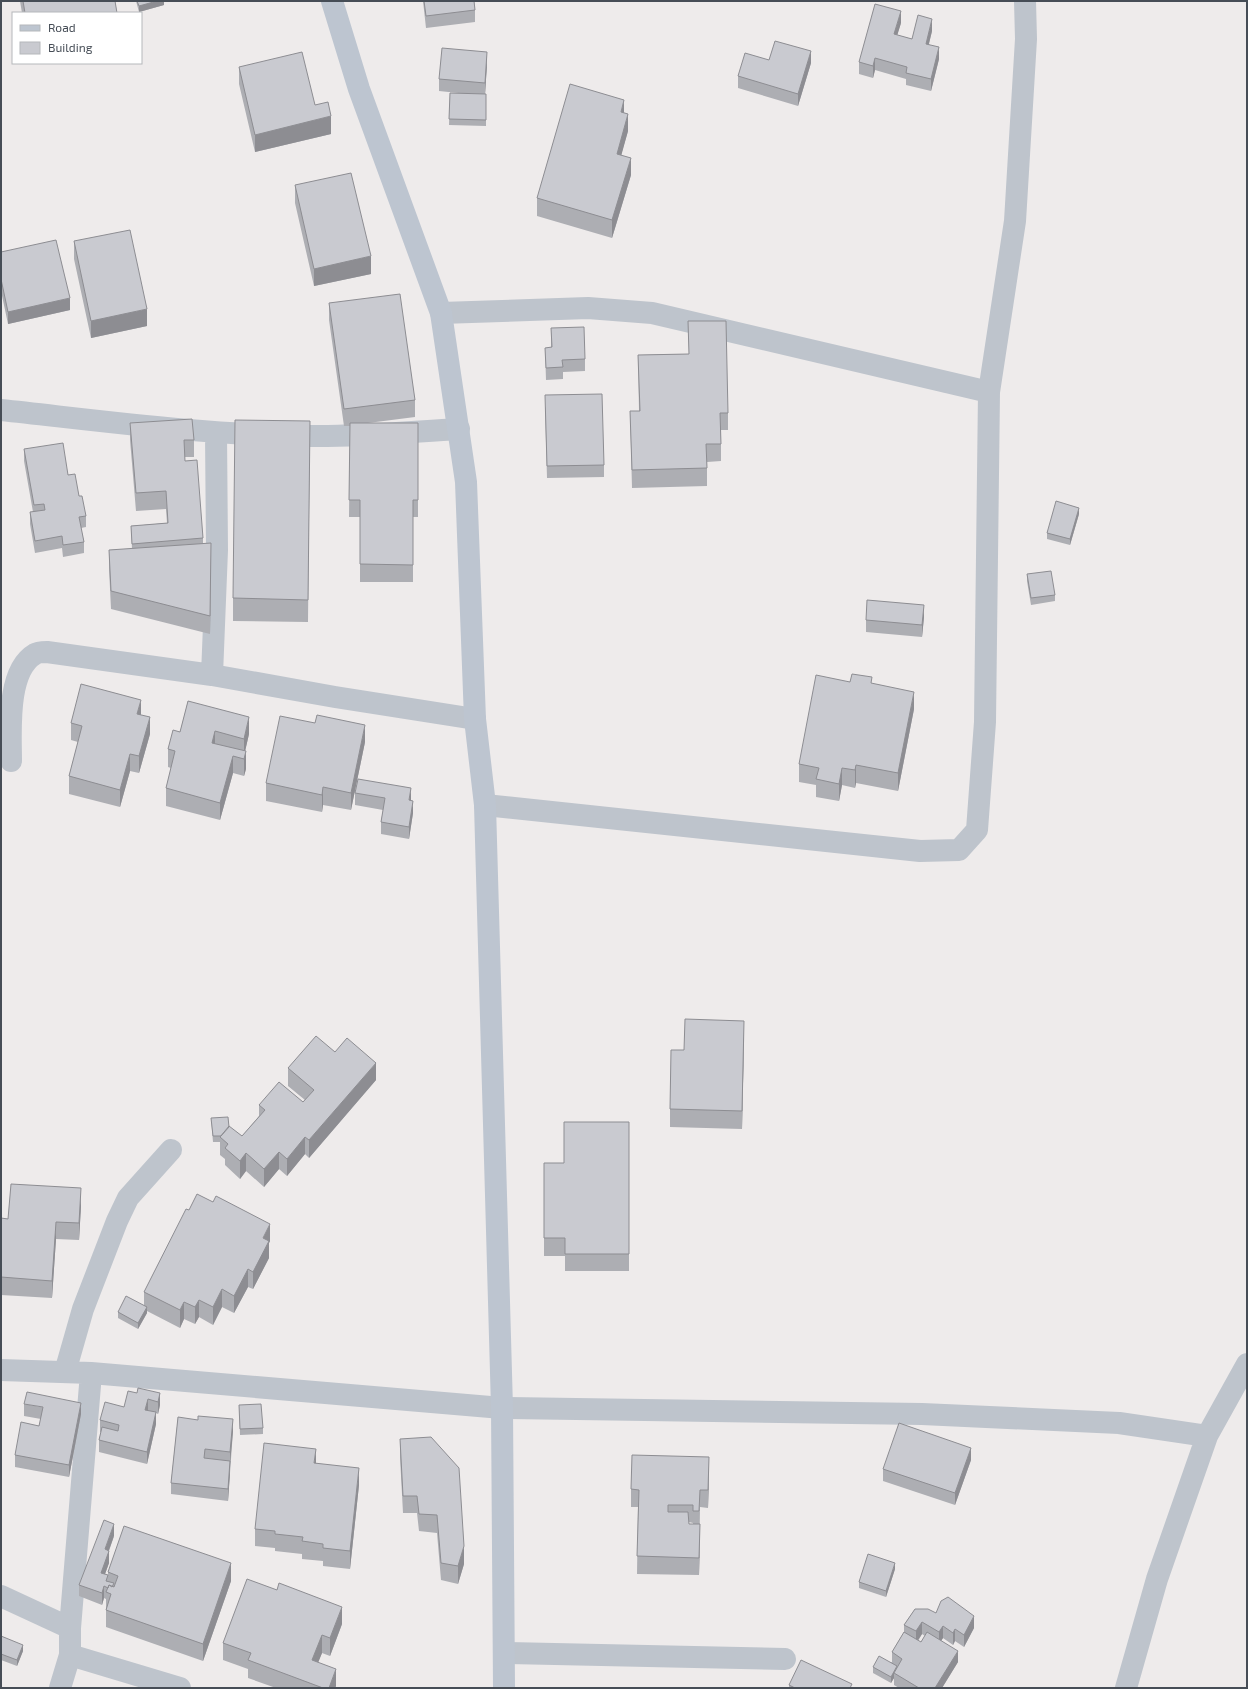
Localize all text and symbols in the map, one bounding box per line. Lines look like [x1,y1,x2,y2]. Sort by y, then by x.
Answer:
legend [12,12,142,64]
text: Road [48,20,76,34]
text: Building [48,40,93,54]

